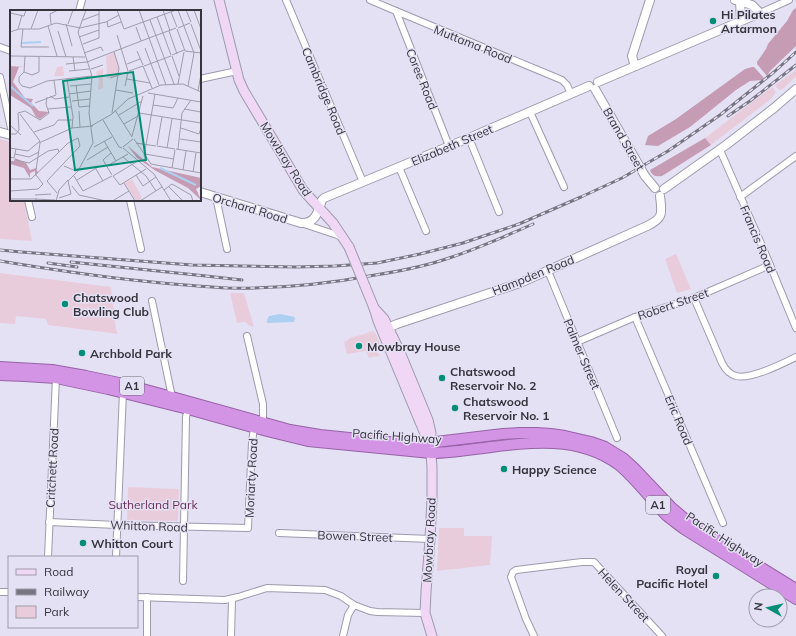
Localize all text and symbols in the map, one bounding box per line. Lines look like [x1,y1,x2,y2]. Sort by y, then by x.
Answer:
place label: Hi Pilates Artarmon [721,7,777,36]
inset map [10,10,201,201]
marker: Hi Pilates Artarmon [708,16,718,26]
street label: Muttama Road [432,22,514,66]
street label: Cambridge Road [299,45,349,137]
street label: Coree Road [403,46,441,112]
street label: Brand Street [600,105,648,173]
street label: Mowbray Road [257,119,315,199]
street label: Elizabeth Street [409,121,495,169]
street label: Orchard Road [211,189,289,227]
street label: Francis Road [737,203,779,275]
street label: Hampden Road [490,252,576,298]
street label: Robert Street [636,285,710,323]
place label: Chatswood Bowling Club [73,290,149,319]
marker: Chatswood Bowling Club [60,299,70,309]
street label: Palmer Street [560,316,604,392]
place label: Mowbray House [367,339,461,354]
marker: Mowbray House [354,341,364,351]
place label: Archbold Park [90,346,172,361]
marker: Archbold Park [77,348,87,358]
place label: Chatswood Reservoir No. 2 [450,364,537,393]
marker: Chatswood Reservoir No. 2 [437,373,447,383]
road number: A1 [120,377,144,395]
street label: Eric Road [662,393,696,447]
place label: Chatswood Reservoir No. 1 [463,394,550,423]
marker: Chatswood Reservoir No. 1 [450,403,460,413]
street label: Pacific Highway [352,425,443,447]
street label: Critchett Road [42,428,62,508]
street label: Moriarty Road [241,438,261,518]
place label: Happy Science [512,462,597,477]
marker: Happy Science [499,464,509,474]
road number: A1 [646,496,670,514]
park label: Sutherland Park [108,497,198,512]
street label: Mowbray Road [419,497,439,583]
street label: Pacific Highway [683,508,767,570]
street label: Whitton Road [110,517,188,535]
street label: Bowen Street [317,527,393,545]
place label: Whitton Court [91,536,173,551]
marker: Whitton Court [78,538,88,548]
legend [8,556,138,628]
place label: Royal Pacific Hotel [636,562,708,591]
text: Road [44,564,73,579]
street label: Helen Street [595,565,653,625]
marker: Royal Pacific Hotel [711,571,721,581]
text: Railway [44,584,90,599]
north arrow [748,588,788,628]
text: N [751,602,766,612]
text: Park [44,604,70,619]

